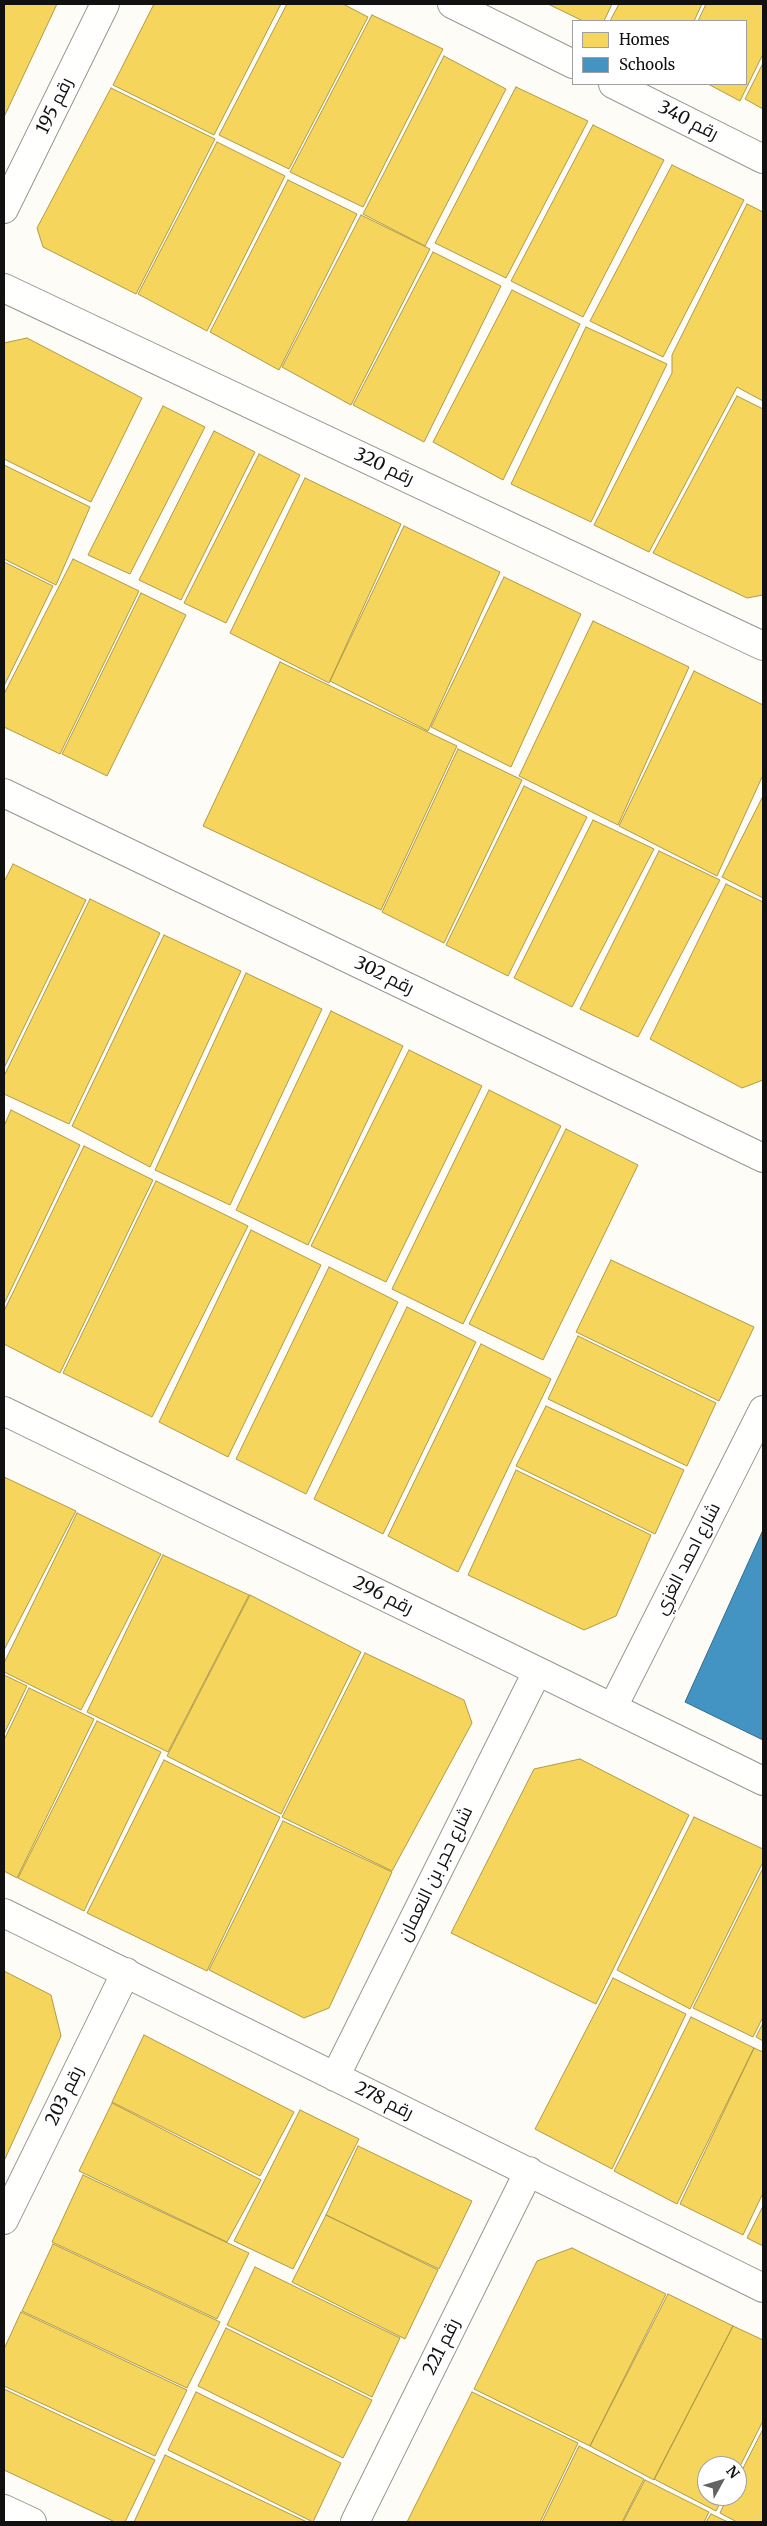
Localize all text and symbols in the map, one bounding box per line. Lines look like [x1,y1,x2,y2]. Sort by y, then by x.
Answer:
legend [572,20,747,85]
text: Homes [619,30,670,49]
text: Schools [619,55,675,74]
street label: رقم 195 [32,74,78,138]
street label: رقم 340 [654,97,722,145]
street label: رقم 320 [351,444,417,490]
street label: رقم 302 [351,952,417,1000]
street label: شارع احمد الغزي [651,1499,725,1619]
street label: رقم 296 [350,1572,416,1620]
street label: شارع حجر بن النعمان [394,1803,478,1945]
street label: رقم 203 [41,2063,89,2129]
street label: رقم 278 [351,2078,417,2124]
street label: رقم 221 [419,2315,465,2379]
north arrow [697,2456,747,2506]
text: N [722,2462,743,2482]

